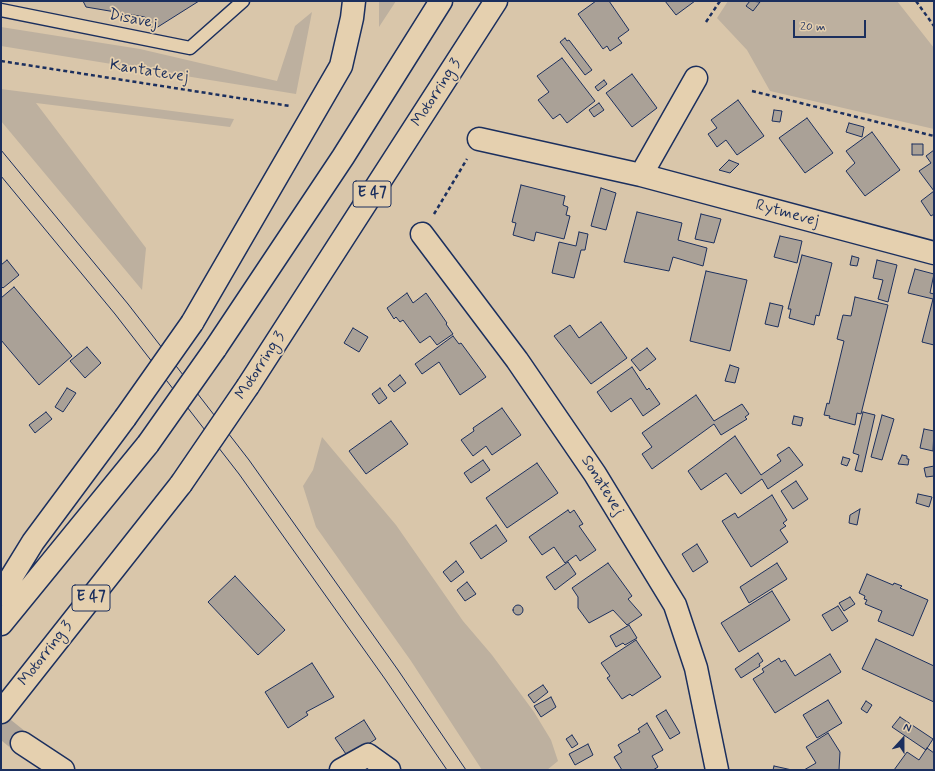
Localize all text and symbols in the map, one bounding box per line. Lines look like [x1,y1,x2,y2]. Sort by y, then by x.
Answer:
street label: Disavej [107,6,159,34]
scale bar [795,12,868,38]
text: 20 m [800,19,826,35]
street label: Motorring 3 [408,55,466,131]
street label: Kantatevej [108,56,190,88]
road number: E 47 [353,181,391,207]
street label: Rytmevej [753,196,821,232]
street label: Motorring 3 [232,328,290,404]
street label: Sonatevej [576,452,628,520]
road number: E 47 [72,585,110,611]
street label: Motorring 3 [15,618,77,690]
north arrow [883,719,923,759]
text: N [901,720,913,736]

